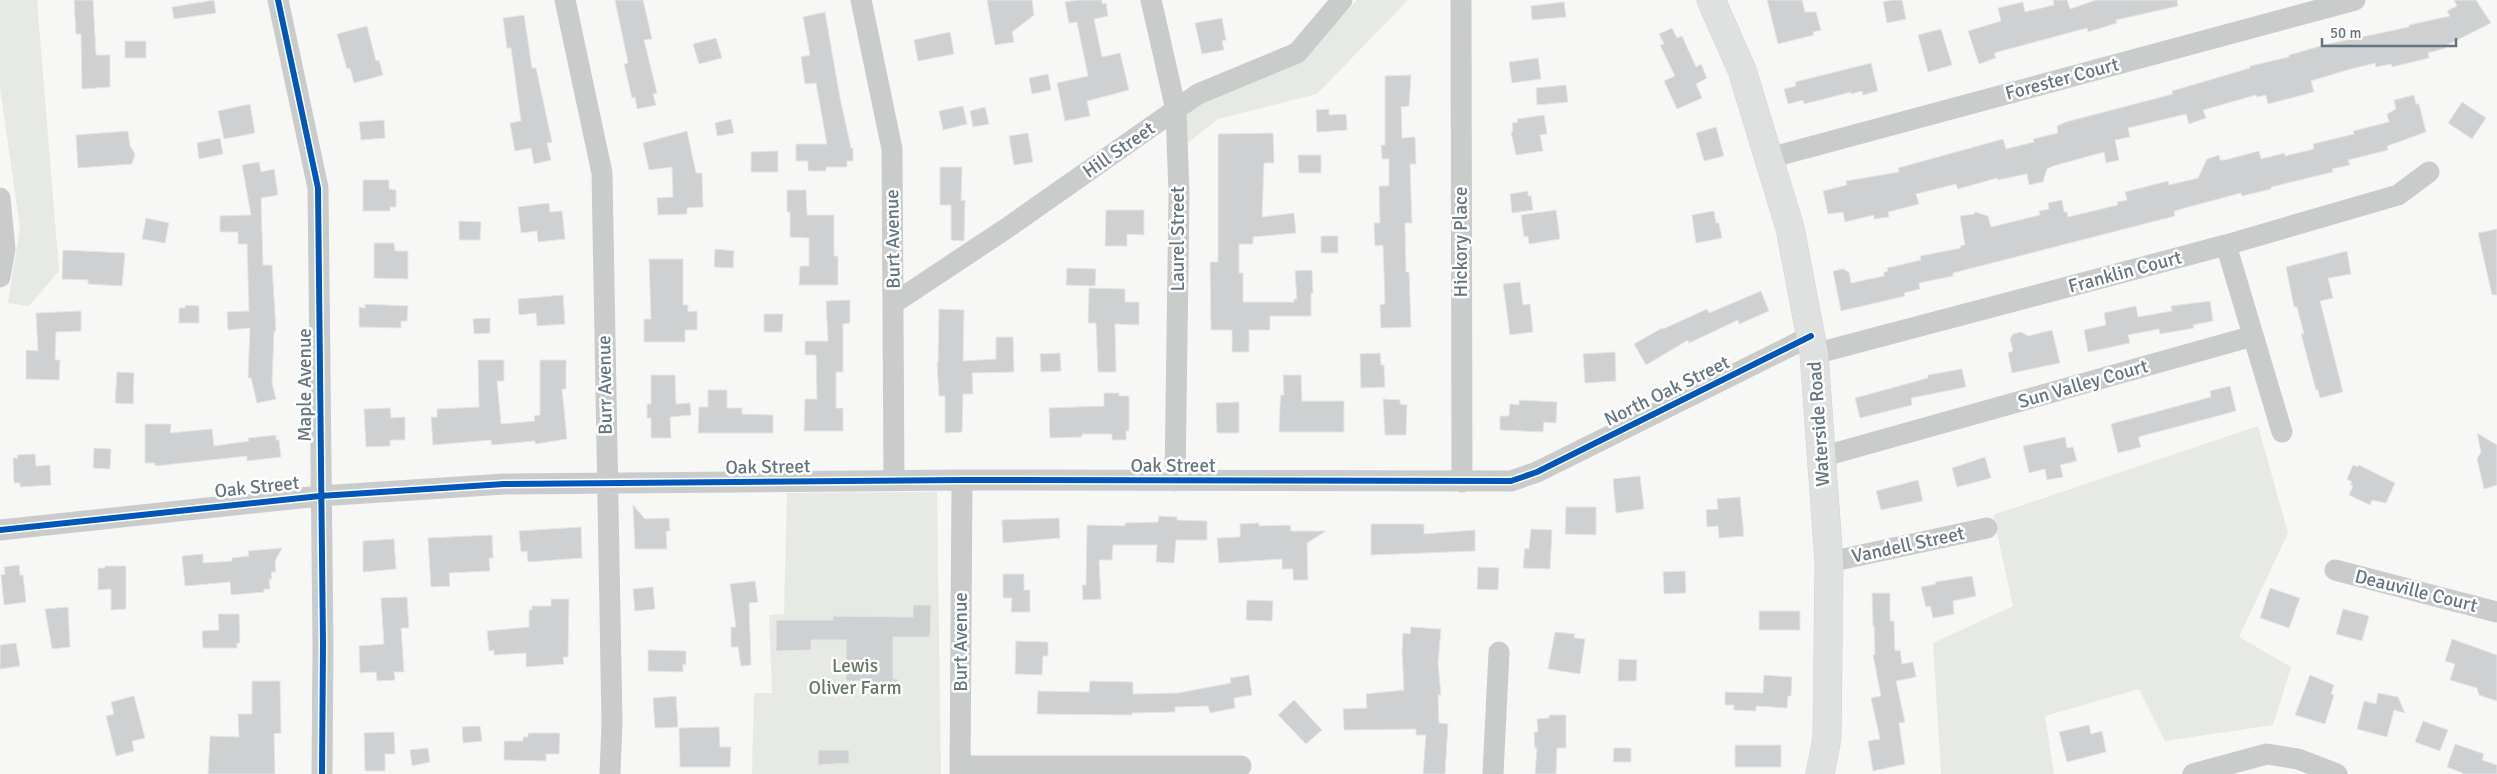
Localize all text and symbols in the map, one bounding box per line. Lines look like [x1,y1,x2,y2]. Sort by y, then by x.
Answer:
scale bar [2322,15,2456,47]
text: 50 m [2330,24,2361,42]
street label: Forester Court [2003,52,2122,106]
street label: Hill Street [1078,116,1160,184]
street label: Laurel Street [1166,186,1190,292]
street label: Hickory Place [1449,187,1473,297]
street label: Burt Avenue [880,189,906,289]
street label: Franklin Court [2066,245,2185,299]
street label: Maple Avenue [293,328,317,442]
street label: Burr Avenue [592,335,618,435]
street label: North Oak Street [1600,350,1734,432]
street label: Sun Valley Court [2015,354,2151,414]
street label: Waterside Road [1803,360,1835,488]
street label: Oak Street [725,454,811,480]
street label: Oak Street [1130,454,1216,478]
street label: Oak Street [213,471,301,503]
street label: Vandell Street [1850,521,1967,569]
street label: Deauville Court [2352,564,2480,618]
street label: Burt Avenue [949,592,973,692]
park label: Lewis Oliver Farm [808,654,902,700]

